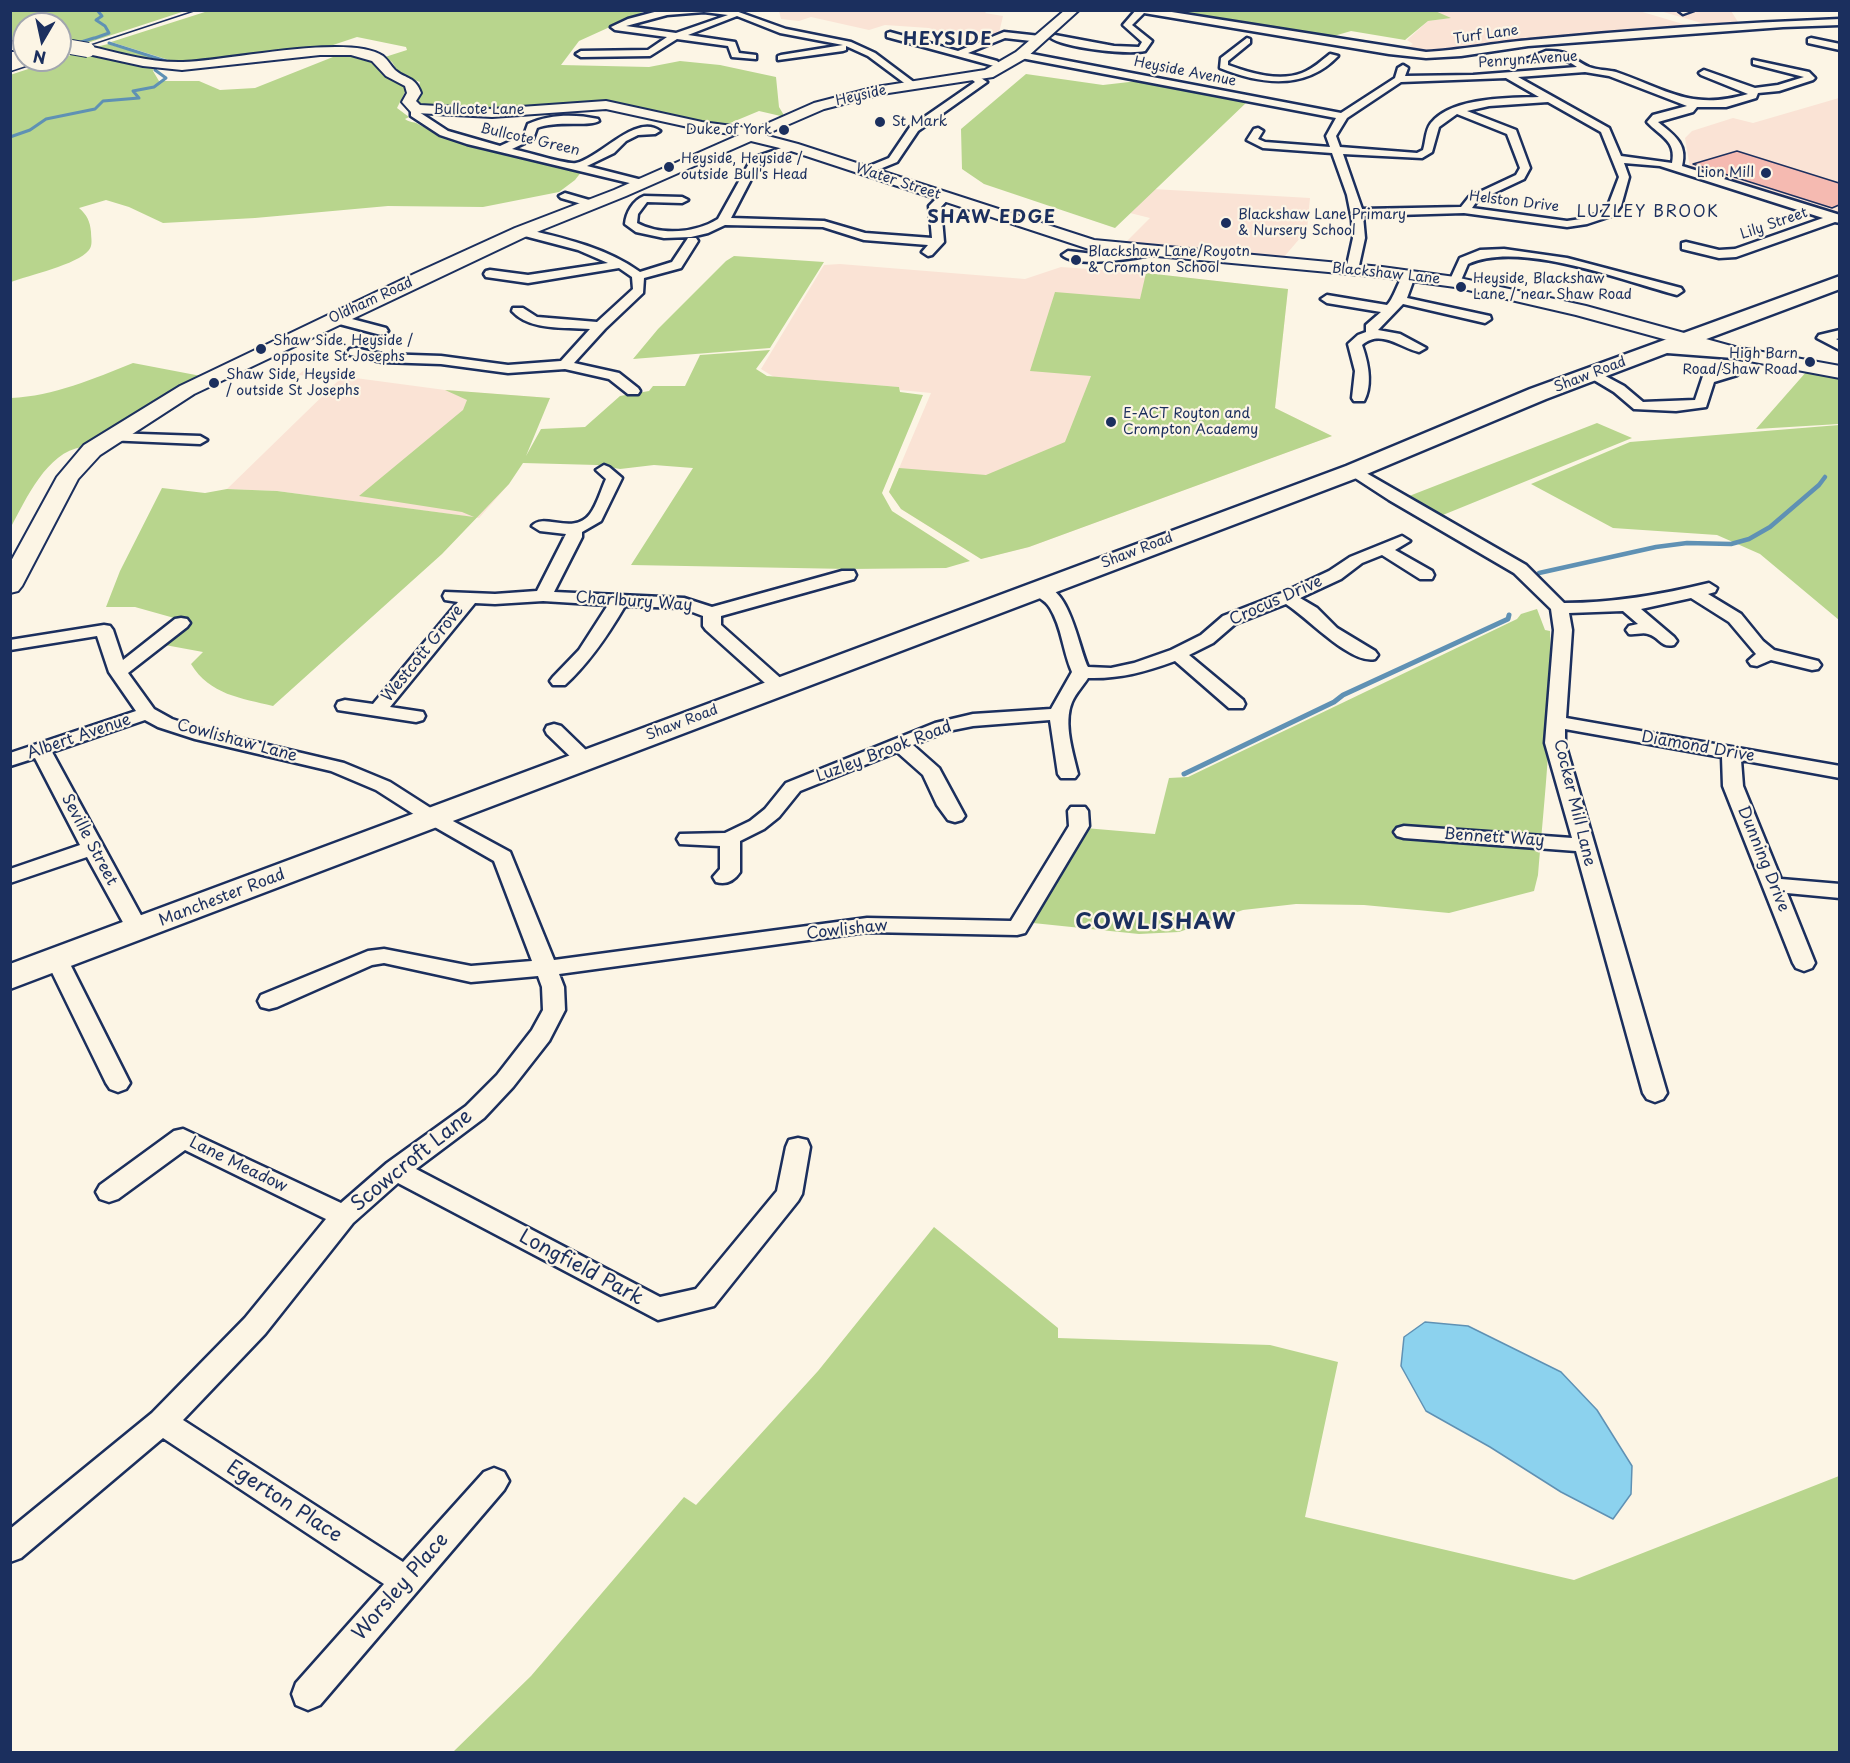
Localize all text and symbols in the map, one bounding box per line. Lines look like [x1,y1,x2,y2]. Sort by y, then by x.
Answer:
north arrow [12,12,72,72]
street label: Turf Lane [1452,22,1520,48]
district label: HEYSIDE [903,29,993,51]
text: N [31,45,48,71]
street label: Penryn Avenue [1478,48,1578,72]
street label: Heyside Avenue [1132,54,1238,90]
street label: Heyside [834,82,888,110]
street label: Bullcote Lane [433,102,525,118]
place label: St Mark [892,114,947,130]
marker: St Mark [873,115,887,129]
street label: Bullcote Green [479,120,581,160]
place label: Duke of York [686,122,772,138]
marker: Duke of York [777,123,791,137]
place label: Heyside, Heyside / outside Bull's Head [681,151,808,184]
marker: Heyside, Heyside / outside Bull's Head [662,160,676,174]
street label: Water Street [853,160,943,204]
place label: Lion Mill [1697,165,1754,181]
marker: Lion Mill [1759,166,1773,180]
street label: Helston Drive [1468,188,1560,216]
district label: LUZLEY BROOK [1576,203,1720,223]
street label: Lily Street [1738,205,1810,243]
district label: SHAW EDGE [927,207,1057,229]
place label: Blackshaw Lane Primary & Nursery School [1238,207,1406,240]
marker: Blackshaw Lane Primary & Nursery School [1219,216,1233,230]
place label: Blackshaw Lane/Royotn & Crompton School [1088,244,1250,276]
marker: Blackshaw Lane/Royotn & Crompton School [1069,253,1083,267]
street label: Blackshaw Lane [1331,260,1441,288]
place label: Heyside, Blackshaw Lane / near Shaw Road [1473,271,1632,304]
street label: Oldham Road [326,274,416,328]
marker: Heyside, Blackshaw Lane / near Shaw Road [1454,280,1468,294]
place label: Shaw Side. Heyside / opposite St Josephs [273,333,413,366]
marker: Shaw Side. Heyside / opposite St Josephs [254,342,268,356]
place label: High Barn Road/Shaw Road [1683,346,1798,378]
street label: Shaw Road [1552,354,1628,396]
marker: High Barn Road/Shaw Road [1803,355,1817,369]
place label: Shaw Side, Heyside / outside St Josephs [226,367,359,400]
marker: Shaw Side, Heyside / outside St Josephs [207,376,221,390]
place label: E-ACT Royton and Crompton Academy [1123,406,1258,438]
marker: E-ACT Royton and Crompton Academy [1104,415,1118,429]
street label: Shaw Road [1099,530,1175,572]
street label: Crocus Drive [1227,572,1325,630]
street label: Charlbury Way [575,588,693,616]
street label: Westcott Grove [378,602,468,706]
street label: Shaw Road [644,702,720,744]
street label: Albert Avenue [25,710,133,764]
street label: Cowlishaw Lane [175,716,299,766]
street label: Luzley Brook Road [814,717,954,787]
street label: Diamond Drive [1640,728,1756,766]
street label: Cocker Mill Lane [1549,737,1599,869]
street label: Seville Street [57,791,121,889]
street label: Dunning Drive [1733,803,1793,915]
street label: Bennett Way [1443,825,1545,851]
street label: Manchester Road [156,865,288,931]
district label: COWLISHAW [1076,910,1236,936]
street label: Cowlishaw [805,916,889,944]
street label: Scowcroft Lane [346,1105,478,1217]
street label: Lane Meadow [186,1133,290,1197]
street label: Longfield Park [515,1225,647,1311]
street label: Egerton Place [222,1456,346,1548]
street label: Worsley Place [348,1529,454,1645]

